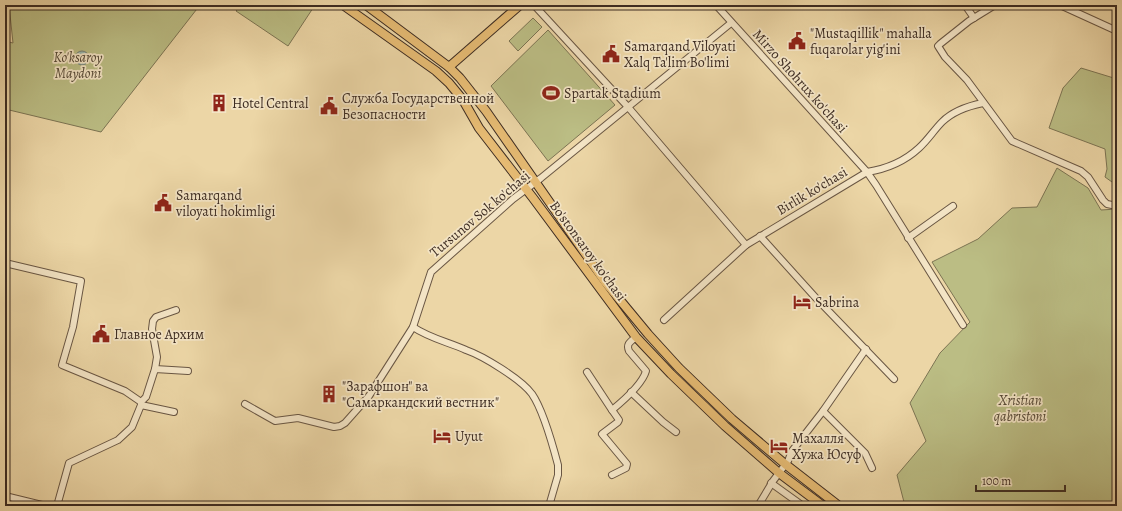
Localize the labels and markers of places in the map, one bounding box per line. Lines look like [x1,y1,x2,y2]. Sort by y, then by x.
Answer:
place label: "Mustaqillik" mahalla fuqarolar yig'ini [810,24,932,59]
public building icon: "Mustaqillik" mahalla fuqarolar yig'ini [787,31,807,51]
place label: Samarqand Viloyati Xalq Ta'lim Bo'limi [624,37,736,72]
public building icon: Samarqand Viloyati Xalq Ta'lim Bo'limi [601,44,621,64]
sports icon: Spartak Stadium [541,83,561,103]
place label: Spartak Stadium [564,84,661,103]
place label: Служба Государственной Безопасности [342,89,494,124]
building icon: Hotel Central [209,93,229,113]
place label: Hotel Central [232,94,309,113]
public building icon: Служба Государственной Безопасности [319,96,339,116]
place label: Samarqand viloyati hokimligi [175,186,276,221]
public building icon: Samarqand viloyati hokimligi [153,193,173,213]
hotel icon: Sabrina [792,292,812,312]
place label: Sabrina [815,293,860,312]
public building icon: Главное Архим [91,324,111,344]
place label: Главное Архим [114,325,204,344]
place label: "Зарафшон" ва "Самаркандский вестник" [342,377,499,412]
building icon: "Зарафшон" ва "Самаркандский вестник" [319,384,339,404]
hotel icon: Uyut [432,426,452,446]
place label: Uyut [455,427,483,446]
place label: Махалля Хужа Юсуф [792,429,862,464]
hotel icon: Махалля Хужа Юсуф [769,436,789,456]

